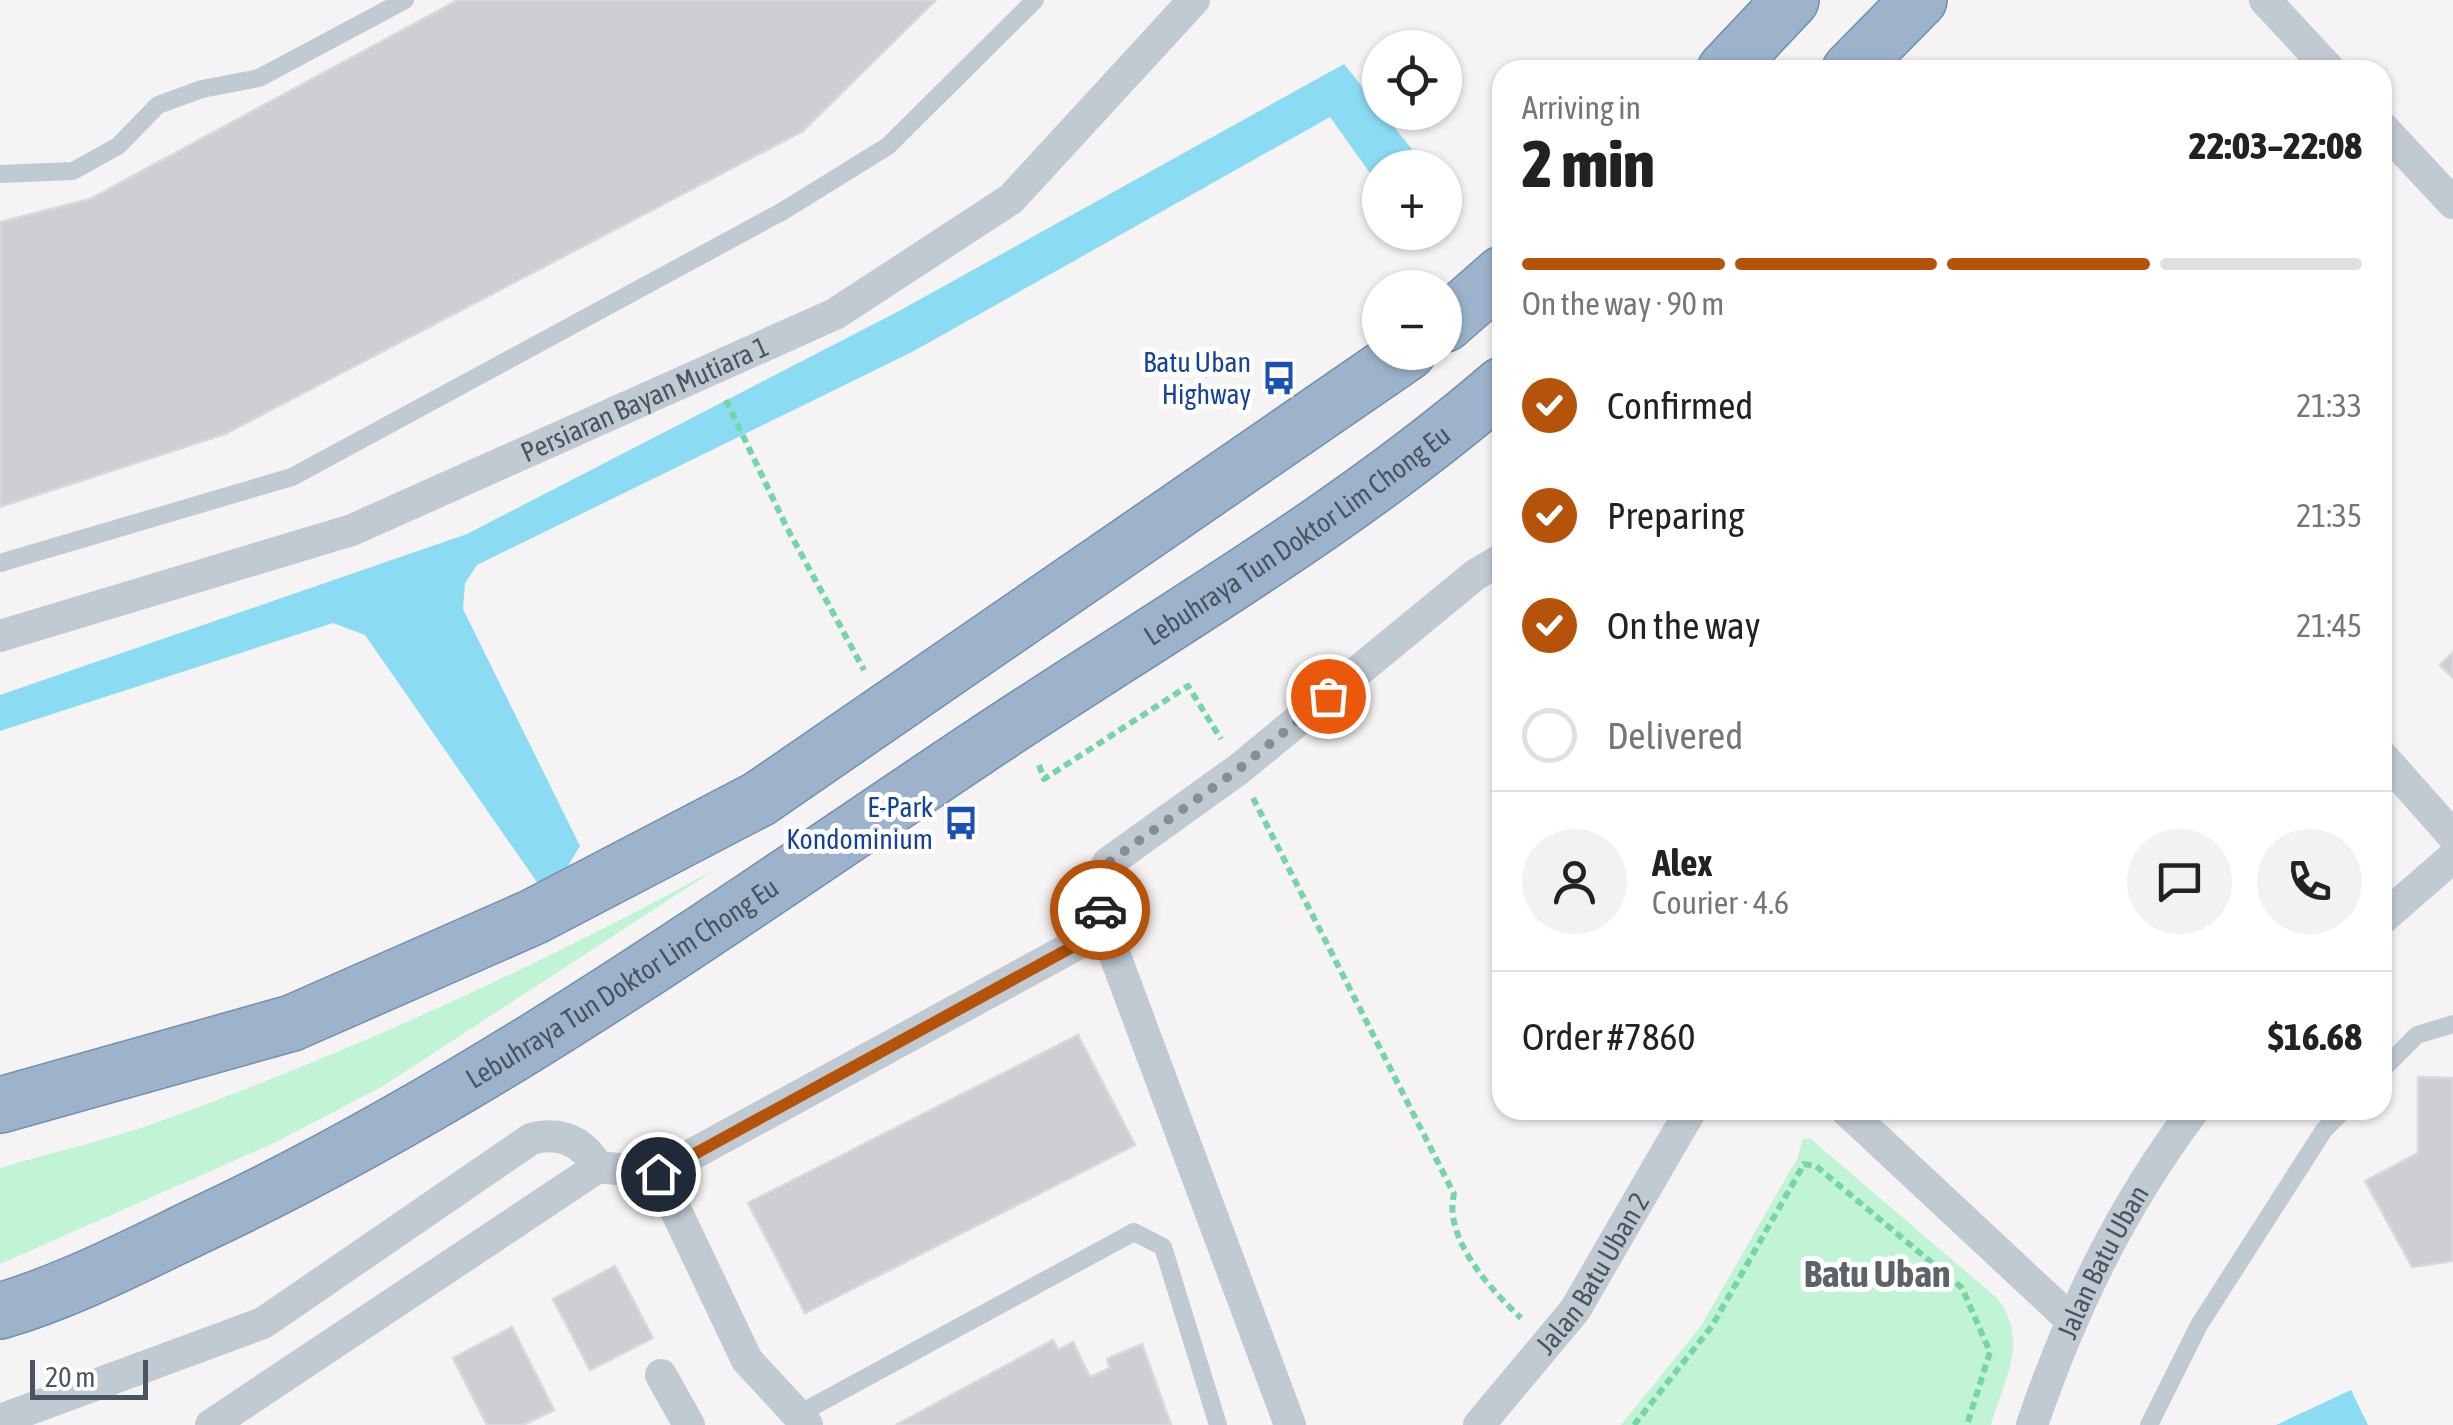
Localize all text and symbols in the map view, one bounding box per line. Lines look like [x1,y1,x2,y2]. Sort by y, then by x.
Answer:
map controls [1362,30,1462,370]
button: locate [1362,30,1462,130]
text: Arriving in [1522,89,1641,126]
text: 22:03–22:08 [2189,124,2362,167]
text: 2 min [1522,126,1655,201]
button: + [1362,150,1462,250]
button: − [1362,270,1462,370]
text: On the way · 90 m [1522,285,1724,322]
street label: Persiaran Bayan Mutiara 1 [516,330,773,468]
place label: Batu Uban Highway [1143,346,1251,410]
bus stop icon: Batu Uban Highway [1260,359,1298,397]
icon: check [1522,378,1577,433]
text: Confirmed [1607,384,1753,427]
text: 21:33 [2296,387,2362,424]
street label: Lebuhraya Tun Doktor Lim Chong Eu [1138,418,1456,652]
icon: check [1522,488,1577,543]
text: Preparing [1607,494,1745,537]
text: 21:35 [2296,497,2362,534]
icon: check [1522,598,1577,653]
text: On the way [1607,604,1760,647]
text: 21:45 [2296,607,2362,644]
pin [1286,654,1371,739]
icon: bag [1301,669,1356,724]
text: Delivered [1607,714,1743,757]
place label: E-Park Kondominium [786,791,933,855]
bus stop icon: E-Park Kondominium [942,804,980,842]
button: person [1522,829,1627,934]
button: chat [2127,829,2232,934]
button: phone [2257,829,2362,934]
text: Alex [1652,841,1713,884]
courier [1050,860,1150,960]
street label: Lebuhraya Tun Doktor Lim Chong Eu [460,871,784,1095]
icon: car [1073,883,1128,938]
text: Courier · 4.6 [1652,884,1789,921]
text: Order #7860 [1522,1015,1695,1058]
text: $16.68 [2268,1015,2362,1058]
pin [616,1132,701,1217]
icon: home [631,1147,686,1202]
street label: Jalan Batu Uban [2051,1179,2155,1343]
street label: Jalan Batu Uban 2 [1529,1187,1655,1360]
district label: Batu Uban [1804,1252,1950,1295]
scale bar [30,1355,148,1400]
text: 20 m [45,1361,95,1393]

